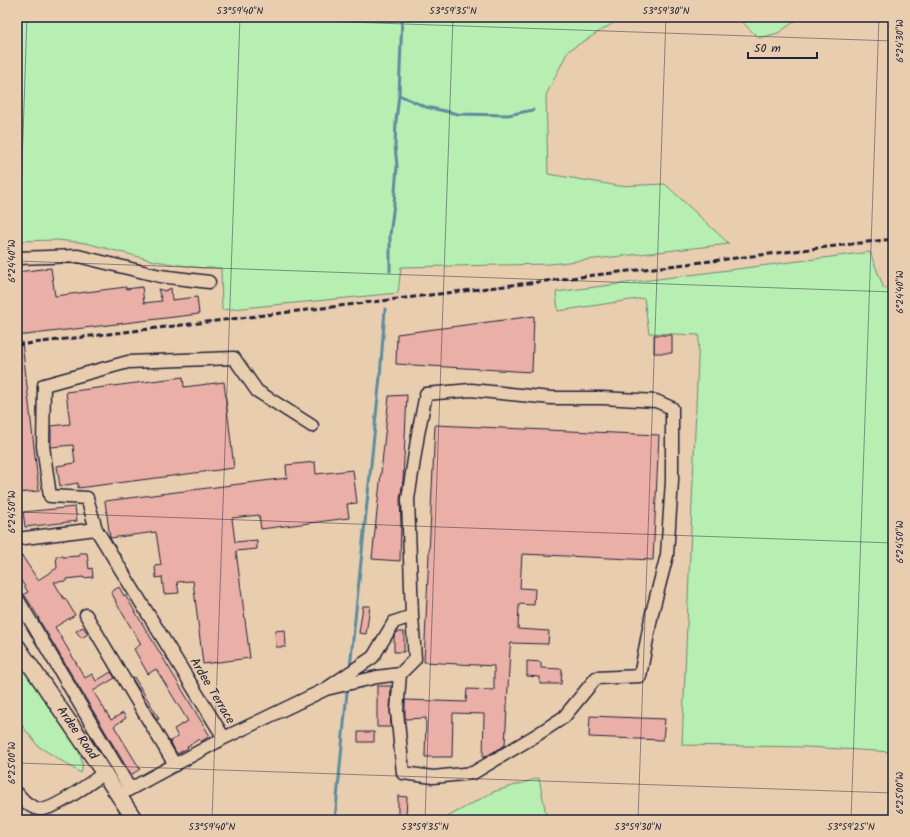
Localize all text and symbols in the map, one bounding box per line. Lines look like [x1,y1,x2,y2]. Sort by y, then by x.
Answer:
text: 53°59'40"N [217,3,264,19]
text: 53°59'35"N [429,3,477,19]
text: 53°59'30"N [643,3,690,19]
text: 6°24'30"W [892,19,908,63]
scale bar [748,34,817,60]
text: 50 m [754,39,781,58]
text: 6°24'40"W [4,239,20,283]
text: 6°24'40"W [892,270,908,314]
text: 6°24'50"W [4,490,20,534]
text: 6°24'50"W [892,520,908,564]
street label: Ardee Terrace [184,654,240,729]
street label: Ardee Road [51,702,104,765]
text: 6°25'00"W [4,741,20,784]
text: 6°25'00"W [892,771,908,814]
text: 53°59'40"N [189,819,236,835]
text: 53°59'35"N [401,819,449,835]
text: 53°59'30"N [615,819,662,835]
text: 53°59'25"N [827,819,875,835]

